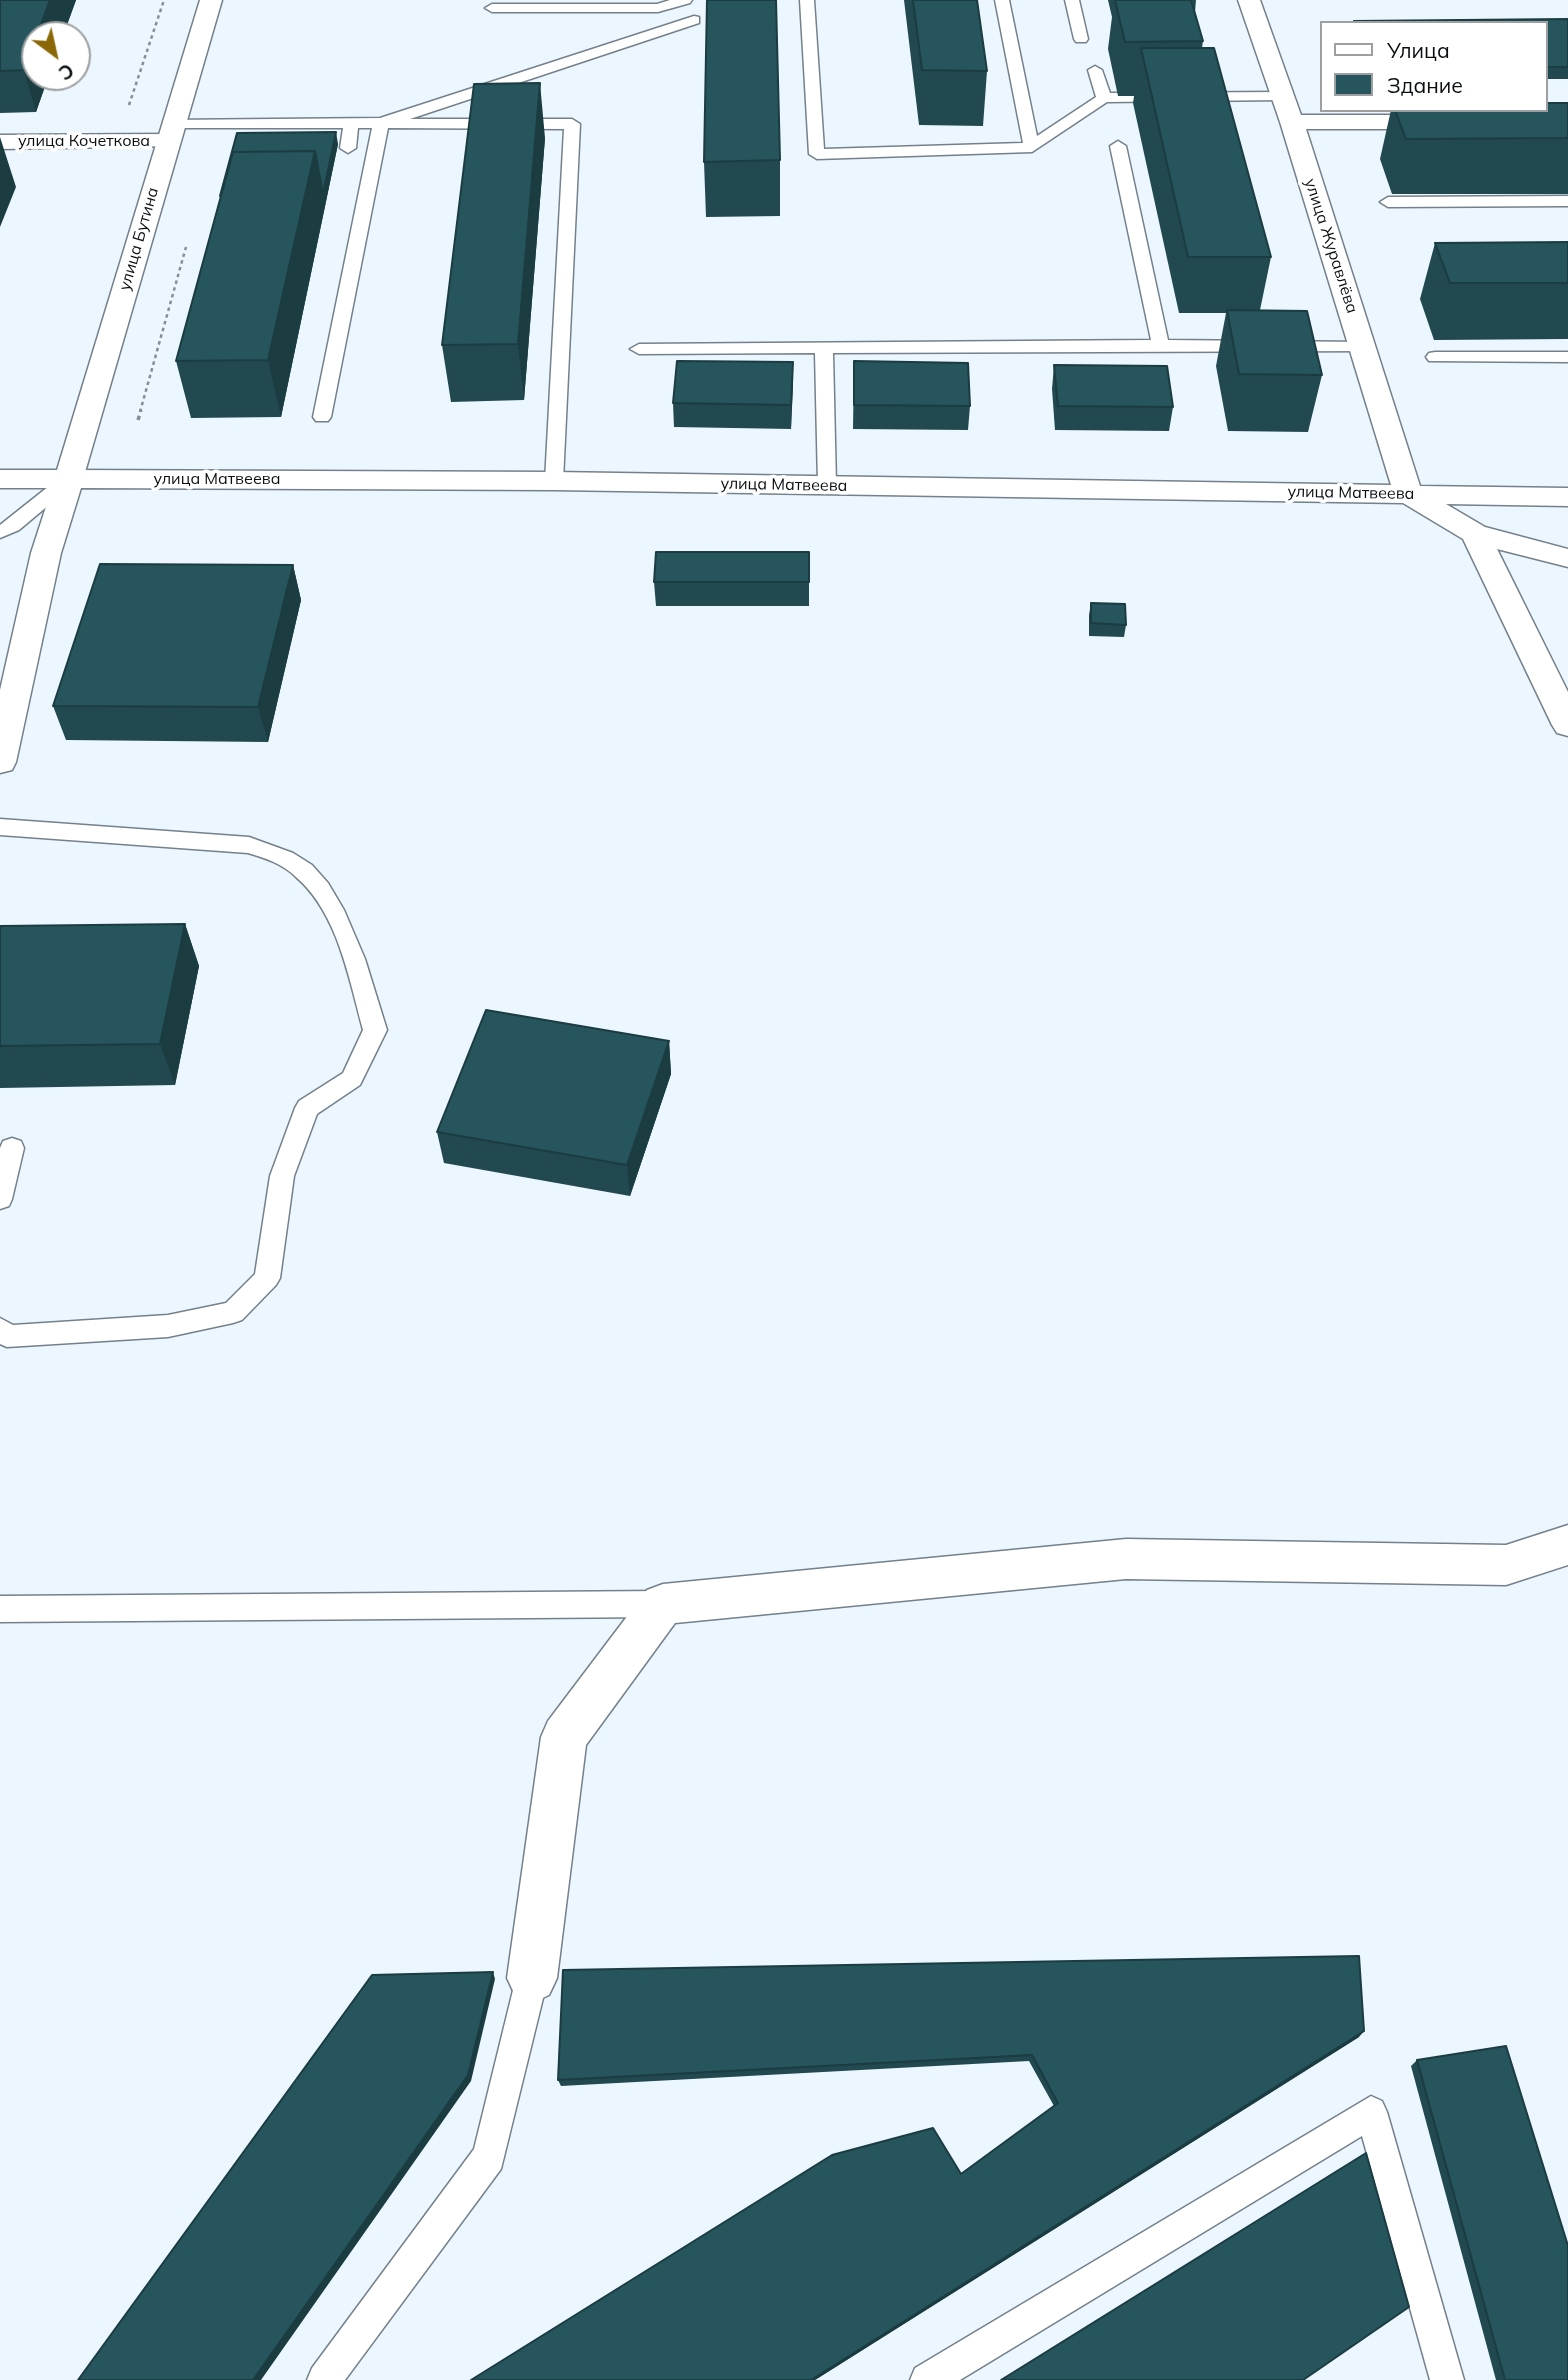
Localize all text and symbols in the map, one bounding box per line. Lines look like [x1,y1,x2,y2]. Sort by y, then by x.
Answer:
north arrow [21,21,91,91]
legend [1320,21,1547,112]
text: Улица [1387,37,1450,63]
text: С [54,58,78,86]
text: Здание [1387,72,1463,98]
street label: улица Кочеткова [18,131,150,151]
street label: улица Журавлёва [1300,176,1362,316]
street label: улица Бутина [115,185,163,293]
street label: улица Матвеева [154,469,280,489]
street label: улица Матвеева [720,474,848,496]
street label: улица Матвеева [1287,482,1415,504]

